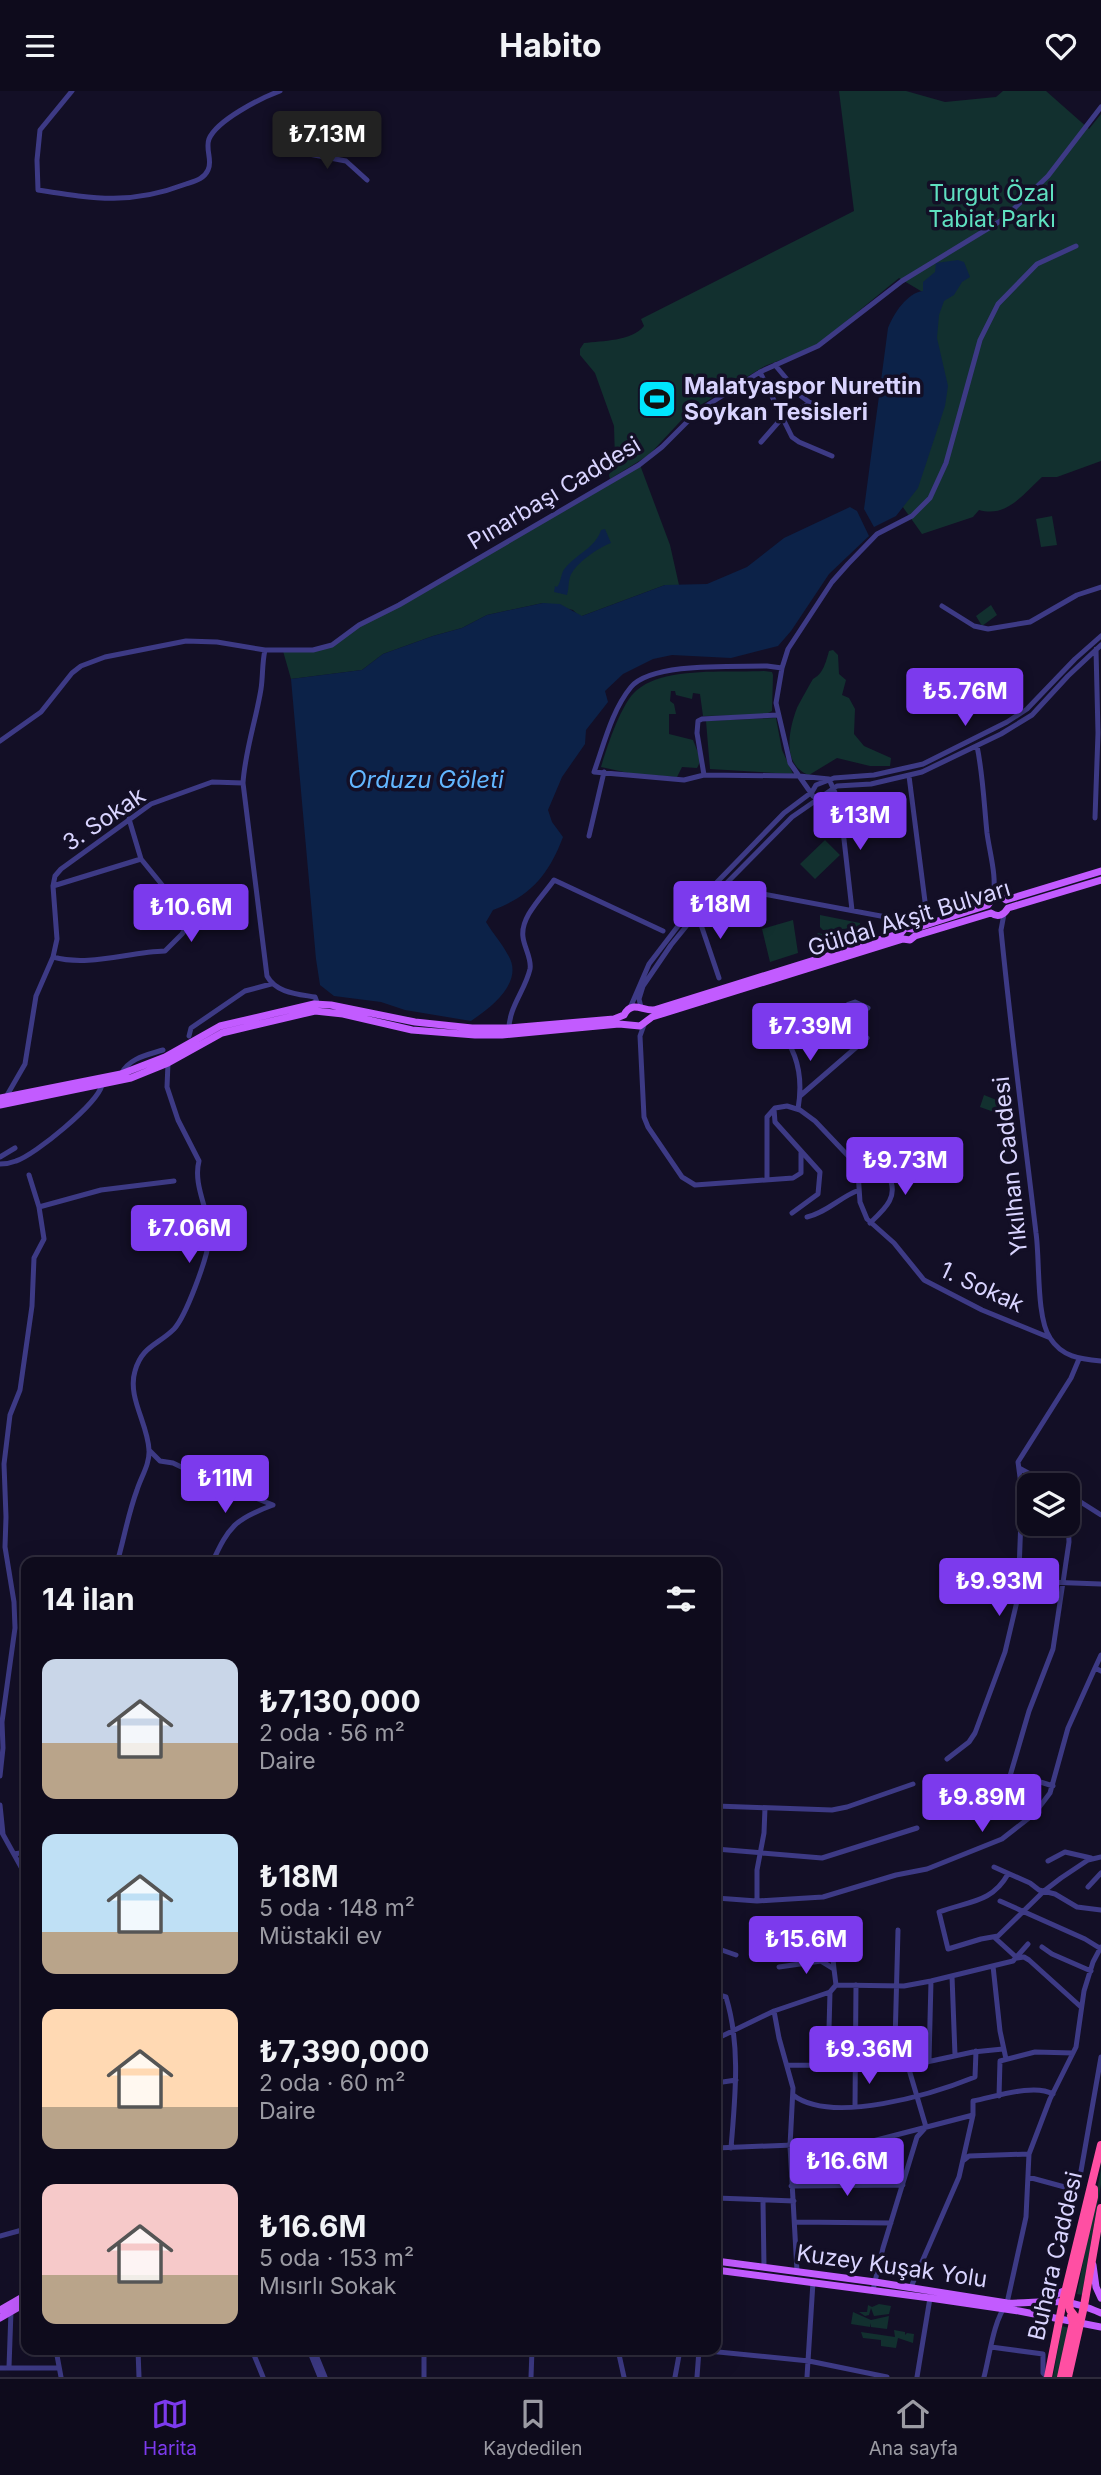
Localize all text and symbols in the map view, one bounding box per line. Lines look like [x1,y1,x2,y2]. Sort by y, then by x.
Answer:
text: Habito [499,26,602,65]
icon: menu [21,27,59,65]
icon: heart [1042,27,1080,65]
pin: ₺7.13M [270,111,384,171]
text: ₺7.13M [288,120,366,148]
park label: Turgut Özal Tabiat Parkı [928,179,1056,233]
place label: Malatyaspor Nurettin Soykan Tesisleri [684,372,922,426]
sports icon: Malatyaspor Nurettin Soykan Tesisleri [636,378,678,420]
street label: Pınarbaşı Caddesi [463,430,645,556]
pin: ₺5.76M [908,669,1022,728]
text: ₺5.76M [922,677,1008,705]
water label: Orduzu Göleti [348,765,505,794]
street label: 3. Sokak [57,781,151,857]
pin: ₺13M [819,793,901,852]
text: ₺13M [829,801,891,829]
street label: Güldal Akşit Bulvarı [804,874,1014,962]
pin: ₺18M [679,881,761,941]
pin: ₺10.6M [134,885,248,944]
text: ₺18M [689,890,751,918]
text: ₺10.6M [150,893,232,921]
pin: ₺7.39M [753,1003,867,1063]
text: ₺7.39M [768,1012,852,1040]
street label: Yıkılhan Caddesi [987,1075,1033,1257]
pin: ₺9.73M [848,1137,962,1197]
text: ₺9.73M [862,1146,948,1174]
pin: ₺7.06M [132,1205,246,1265]
text: ₺7.06M [147,1214,231,1242]
street label: 1. Sokak [936,1255,1029,1319]
pin: ₺11M [184,1455,266,1515]
text: ₺11M [197,1464,253,1492]
map controls [1017,1473,1080,1536]
button: layers [1017,1473,1080,1536]
pin: ₺9.93M [942,1559,1056,1618]
text: ₺9.93M [955,1567,1043,1595]
icon: filters [662,1580,700,1618]
text: 14 ilan [42,1581,135,1617]
text: ₺7,130,000 [259,1683,421,1719]
icon: home [98,1687,182,1771]
text: 2 oda · 56 m² [259,1719,405,1747]
text: Daire [259,1747,316,1775]
pin: ₺9.89M [925,1775,1039,1834]
text: ₺9.89M [938,1783,1026,1811]
text: ₺18M [259,1858,339,1894]
icon: home [98,1862,182,1946]
text: 5 oda · 148 m² [259,1894,415,1922]
pin: ₺15.6M [749,1917,863,1976]
text: Müstakil ev [259,1922,382,1950]
text: ₺15.6M [765,1925,847,1953]
pin: ₺9.36M [812,2027,926,2086]
text: ₺7,390,000 [259,2033,429,2069]
text: ₺9.36M [825,2035,913,2063]
icon: home [98,2037,182,2121]
text: 2 oda · 60 m² [259,2069,405,2097]
text: Daire [259,2097,316,2125]
pin: ₺16.6M [790,2139,904,2198]
text: ₺16.6M [806,2147,888,2175]
street label: Buhara Caddesi [1022,2169,1088,2343]
text: ₺16.6M [259,2208,366,2244]
icon: home [98,2212,182,2296]
street label: Kuzey Kuşak Yolu [795,2239,989,2293]
text: 5 oda · 153 m² [259,2244,414,2272]
text: Mısırlı Sokak [259,2272,396,2300]
tab: Harita [143,2395,197,2460]
tab: Kaydedilen [483,2395,583,2460]
tab: Ana sayfa [869,2395,958,2460]

